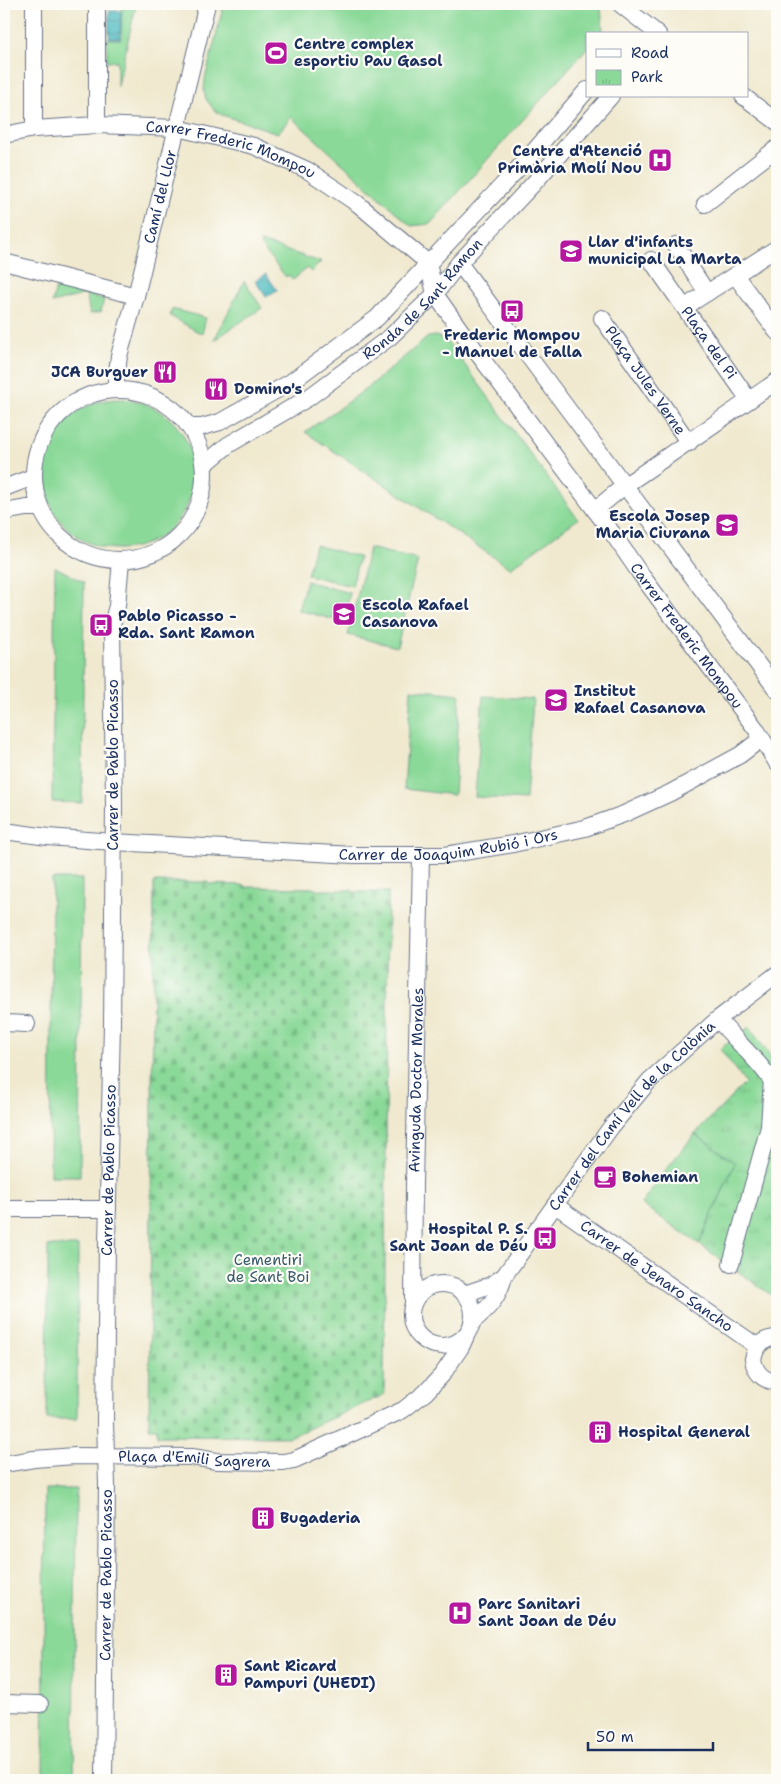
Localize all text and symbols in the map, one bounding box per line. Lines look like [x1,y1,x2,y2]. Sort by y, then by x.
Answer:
legend [586,32,748,98]
place label: Centre complex esportiu Pau Gasol [294,34,442,71]
sports icon: Centre complex esportiu Pau Gasol [263,40,289,66]
text: Road [631,43,669,63]
text: Park [631,67,663,87]
street label: Carrer Frederic Mompou [145,117,320,183]
place label: Centre d'Atenció Primària Molí Nou [498,141,642,178]
street label: Camí del Llor [139,147,181,246]
hospital icon: Centre d'Atenció Primària Molí Nou [647,147,673,173]
place label: Llar d'infants municipal La Marta [588,232,742,269]
street label: Ronda de Sant Ramon [358,234,487,364]
school or university icon: Llar d'infants municipal La Marta [558,238,584,264]
bus stop icon: Frederic Mompou - Manuel de Falla [499,298,525,324]
street label: Plaça del Pi [676,302,741,383]
street label: Plaça Jules Verne [600,322,690,439]
place label: Frederic Mompou - Manuel de Falla [442,325,583,362]
restaurant icon: JCA Burguer [152,359,178,385]
place label: JCA Burguer [51,362,148,382]
restaurant icon: Domino's [203,376,229,402]
place label: Domino's [234,379,303,399]
place label: Escola Josep Maria Ciurana [596,506,711,543]
school or university icon: Escola Josep Maria Ciurana [714,512,740,538]
street label: Carrer Frederic Mompou [626,559,747,713]
place label: Escola Rafael Casanova [362,595,469,632]
school or university icon: Escola Rafael Casanova [331,601,357,627]
place label: Pablo Picasso - Rda. Sant Ramon [118,606,255,643]
bus stop icon: Pablo Picasso - Rda. Sant Ramon [88,612,114,638]
street label: Carrer de Pablo Picasso [103,679,123,851]
place label: Institut Rafael Casanova [574,681,706,718]
school or university icon: Institut Rafael Casanova [543,687,569,713]
street label: Carrer de Joaquim Rubió i Ors [338,824,560,865]
street label: Avinguda Doctor Morales [404,987,428,1173]
street label: Carrer del Camí Vell de la Colònia [544,1016,720,1215]
street label: Carrer de Pablo Picasso [97,1084,121,1256]
cafe icon: Bohemian [592,1164,618,1190]
place label: Bohemian [622,1167,698,1187]
street label: Carrer de Jenaro Sancho [576,1216,737,1337]
place label: Hospital P. S. Sant Joan de Déu [390,1219,528,1256]
bus stop icon: Hospital P. S. Sant Joan de Déu [532,1225,558,1251]
park label: Cementiri de Sant Boi [226,1250,310,1287]
building icon: Hospital General [587,1419,613,1445]
place label: Hospital General [618,1422,750,1442]
street label: Plaça d'Emili Sagrera [118,1446,271,1472]
street label: Carrer de Pablo Picasso [95,1489,117,1661]
building icon: Bugaderia [250,1505,276,1531]
place label: Bugaderia [280,1508,361,1528]
place label: Parc Sanitari Sant Joan de Déu [478,1594,616,1631]
hospital icon: Parc Sanitari Sant Joan de Déu [447,1600,473,1626]
place label: Sant Ricard Pampuri (UHEDI) [244,1656,376,1693]
building icon: Sant Ricard Pampuri (UHEDI) [213,1662,239,1688]
scale bar [588,1719,714,1751]
text: 50 m [596,1727,634,1747]

